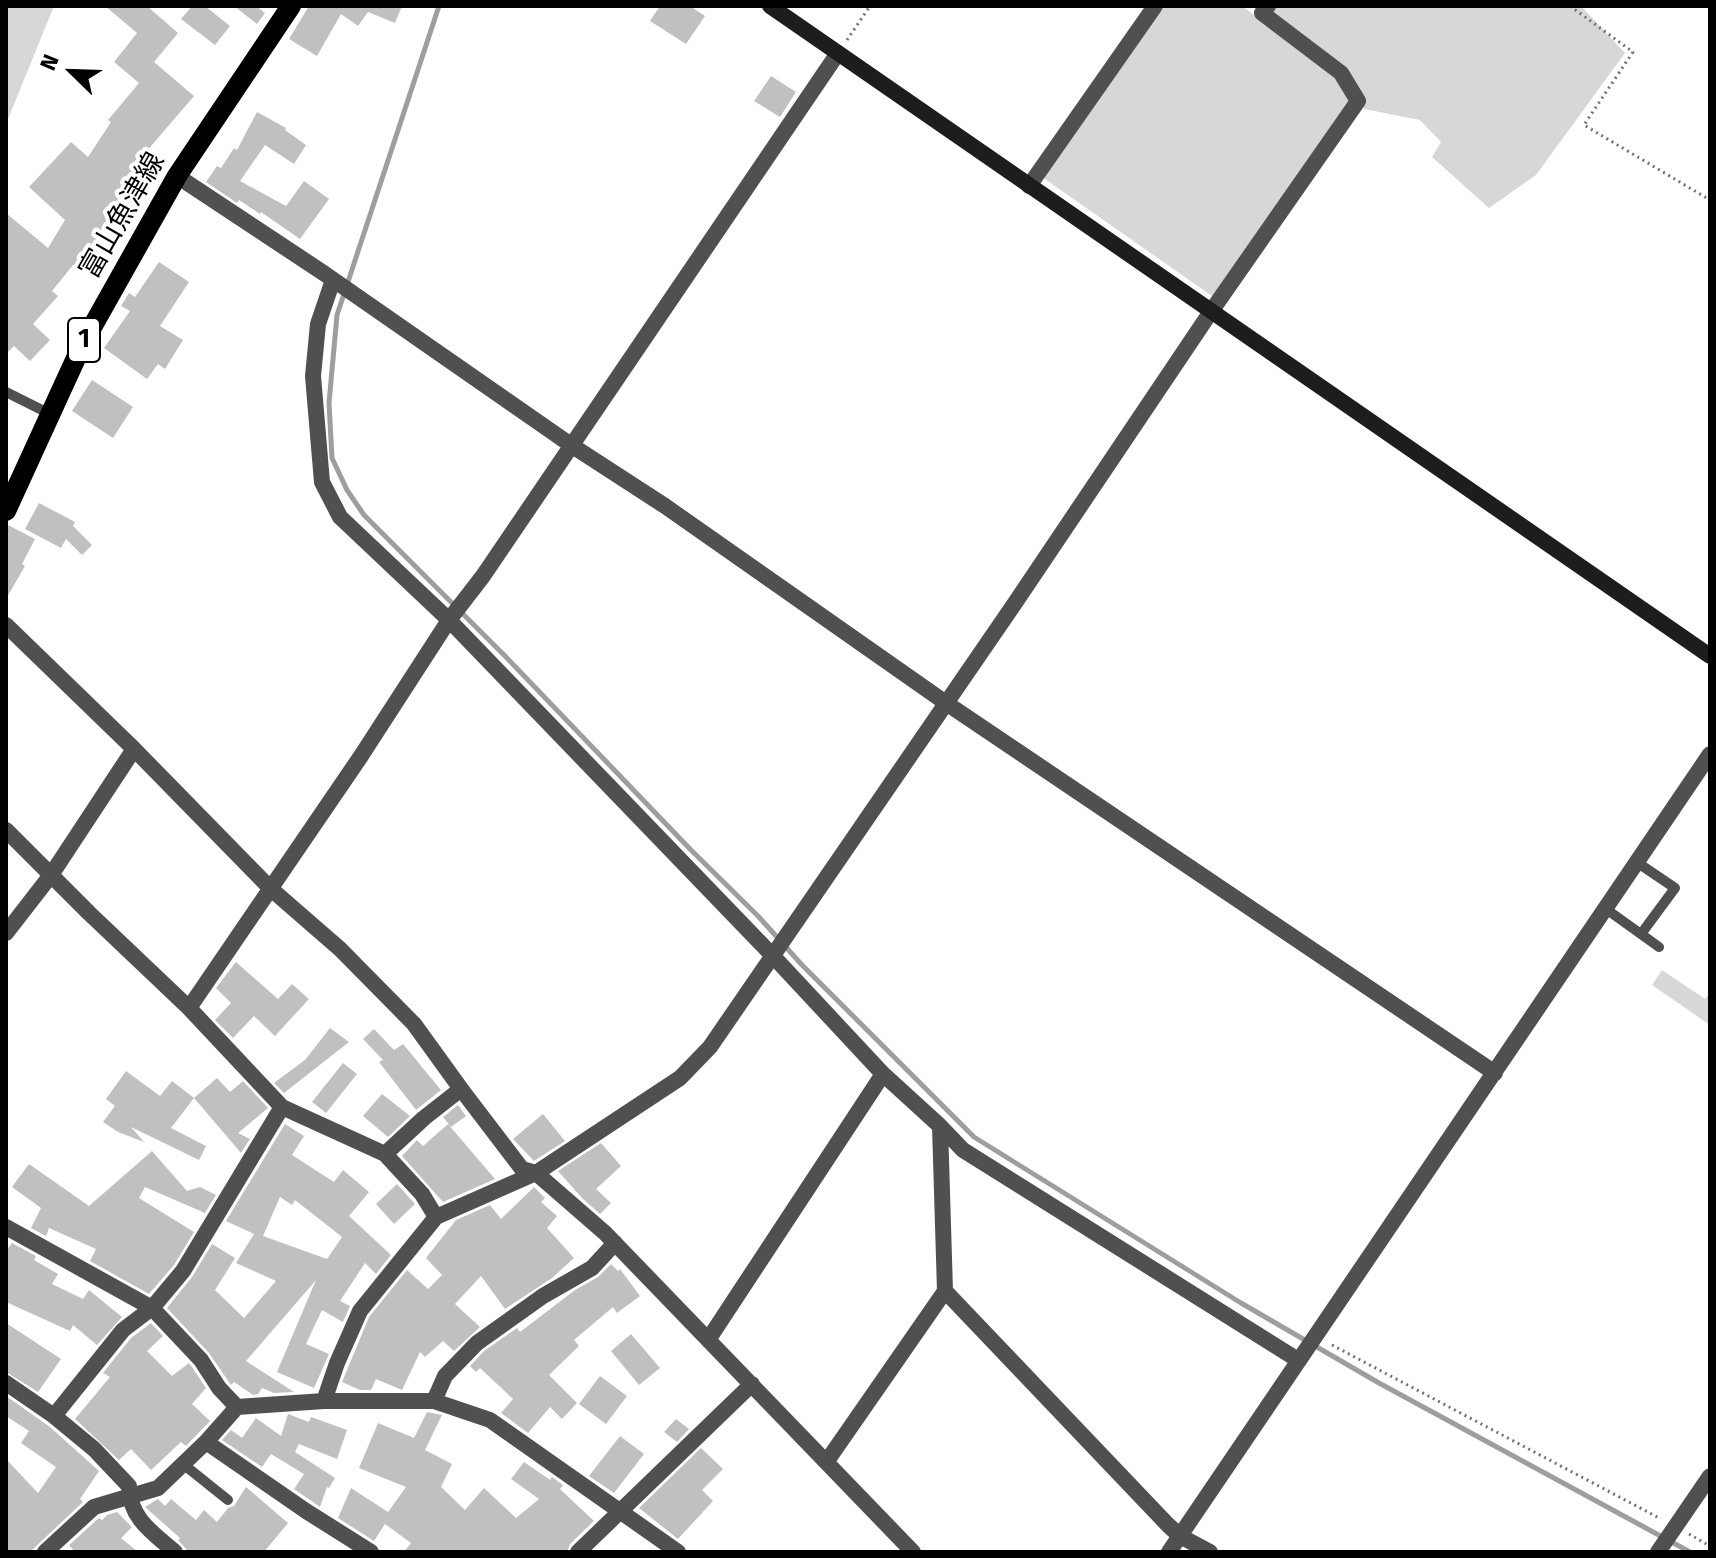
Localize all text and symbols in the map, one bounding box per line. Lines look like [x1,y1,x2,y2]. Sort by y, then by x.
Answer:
north arrow [32,32,112,112]
text: N [34,50,65,74]
street label: 富山魚津線 [73,147,173,285]
road number: 1 [68,318,100,362]

